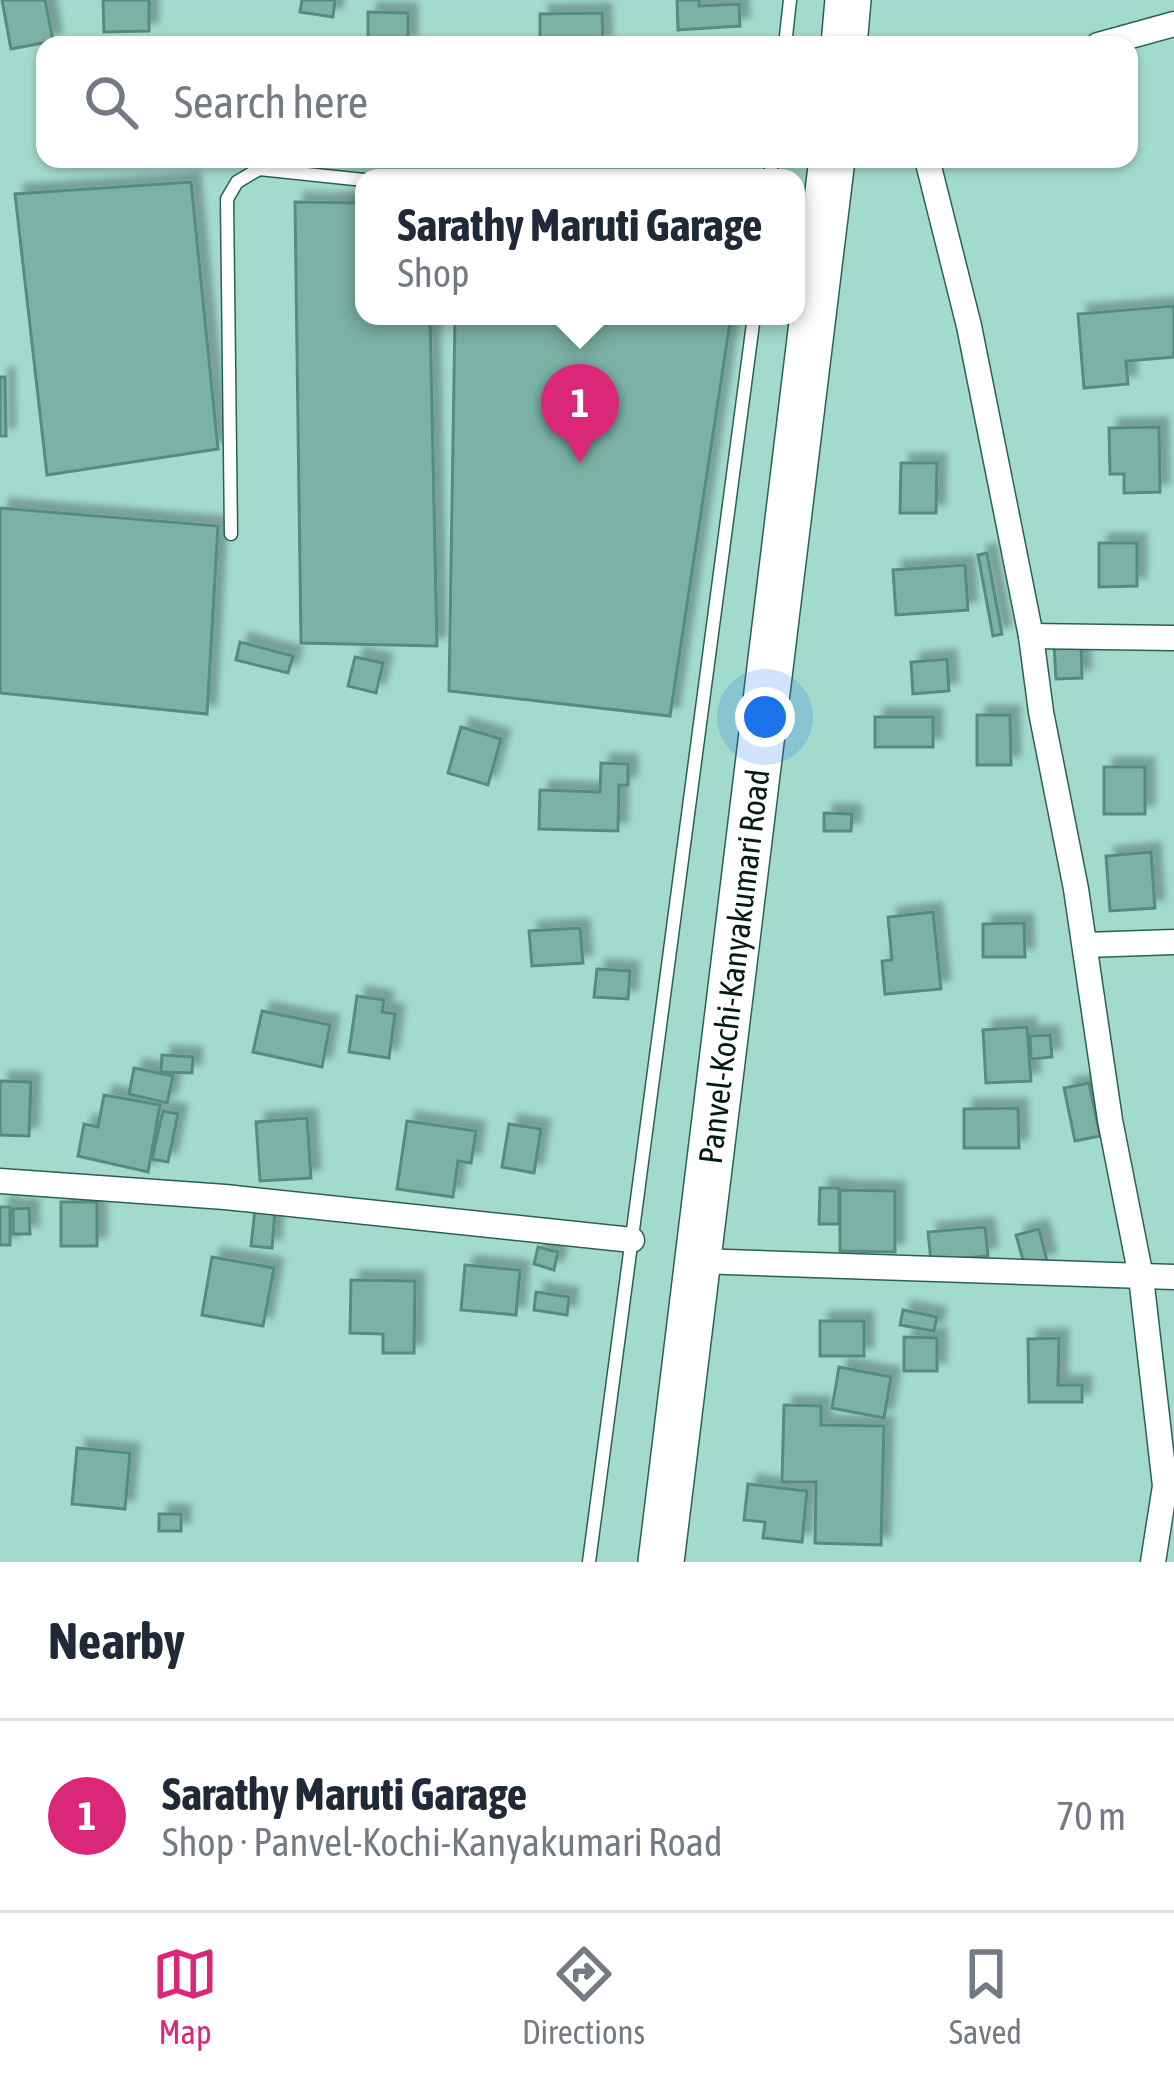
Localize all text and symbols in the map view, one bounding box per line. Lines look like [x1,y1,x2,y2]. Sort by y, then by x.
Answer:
search box [36,36,1138,168]
icon: search [78,69,144,135]
text: Search here [174,76,368,128]
popup [355,169,805,325]
text: Sarathy Maruti Garage [397,199,763,251]
text: Shop [397,251,470,295]
pin: 1 [541,364,619,463]
your location [735,687,795,747]
street label: Panvel-Kochi-Kanyakumari Road [691,767,776,1166]
text: Nearby [48,1611,185,1670]
text: Sarathy Maruti Garage [162,1768,527,1820]
text: 1 [78,1794,96,1838]
text: 70 m [1056,1794,1126,1838]
text: Shop · Panvel-Kochi-Kanyakumari Road [162,1820,722,1864]
tab: Map [152,1941,218,2051]
tab: Directions [522,1941,645,2051]
tab: Saved [949,1941,1022,2051]

